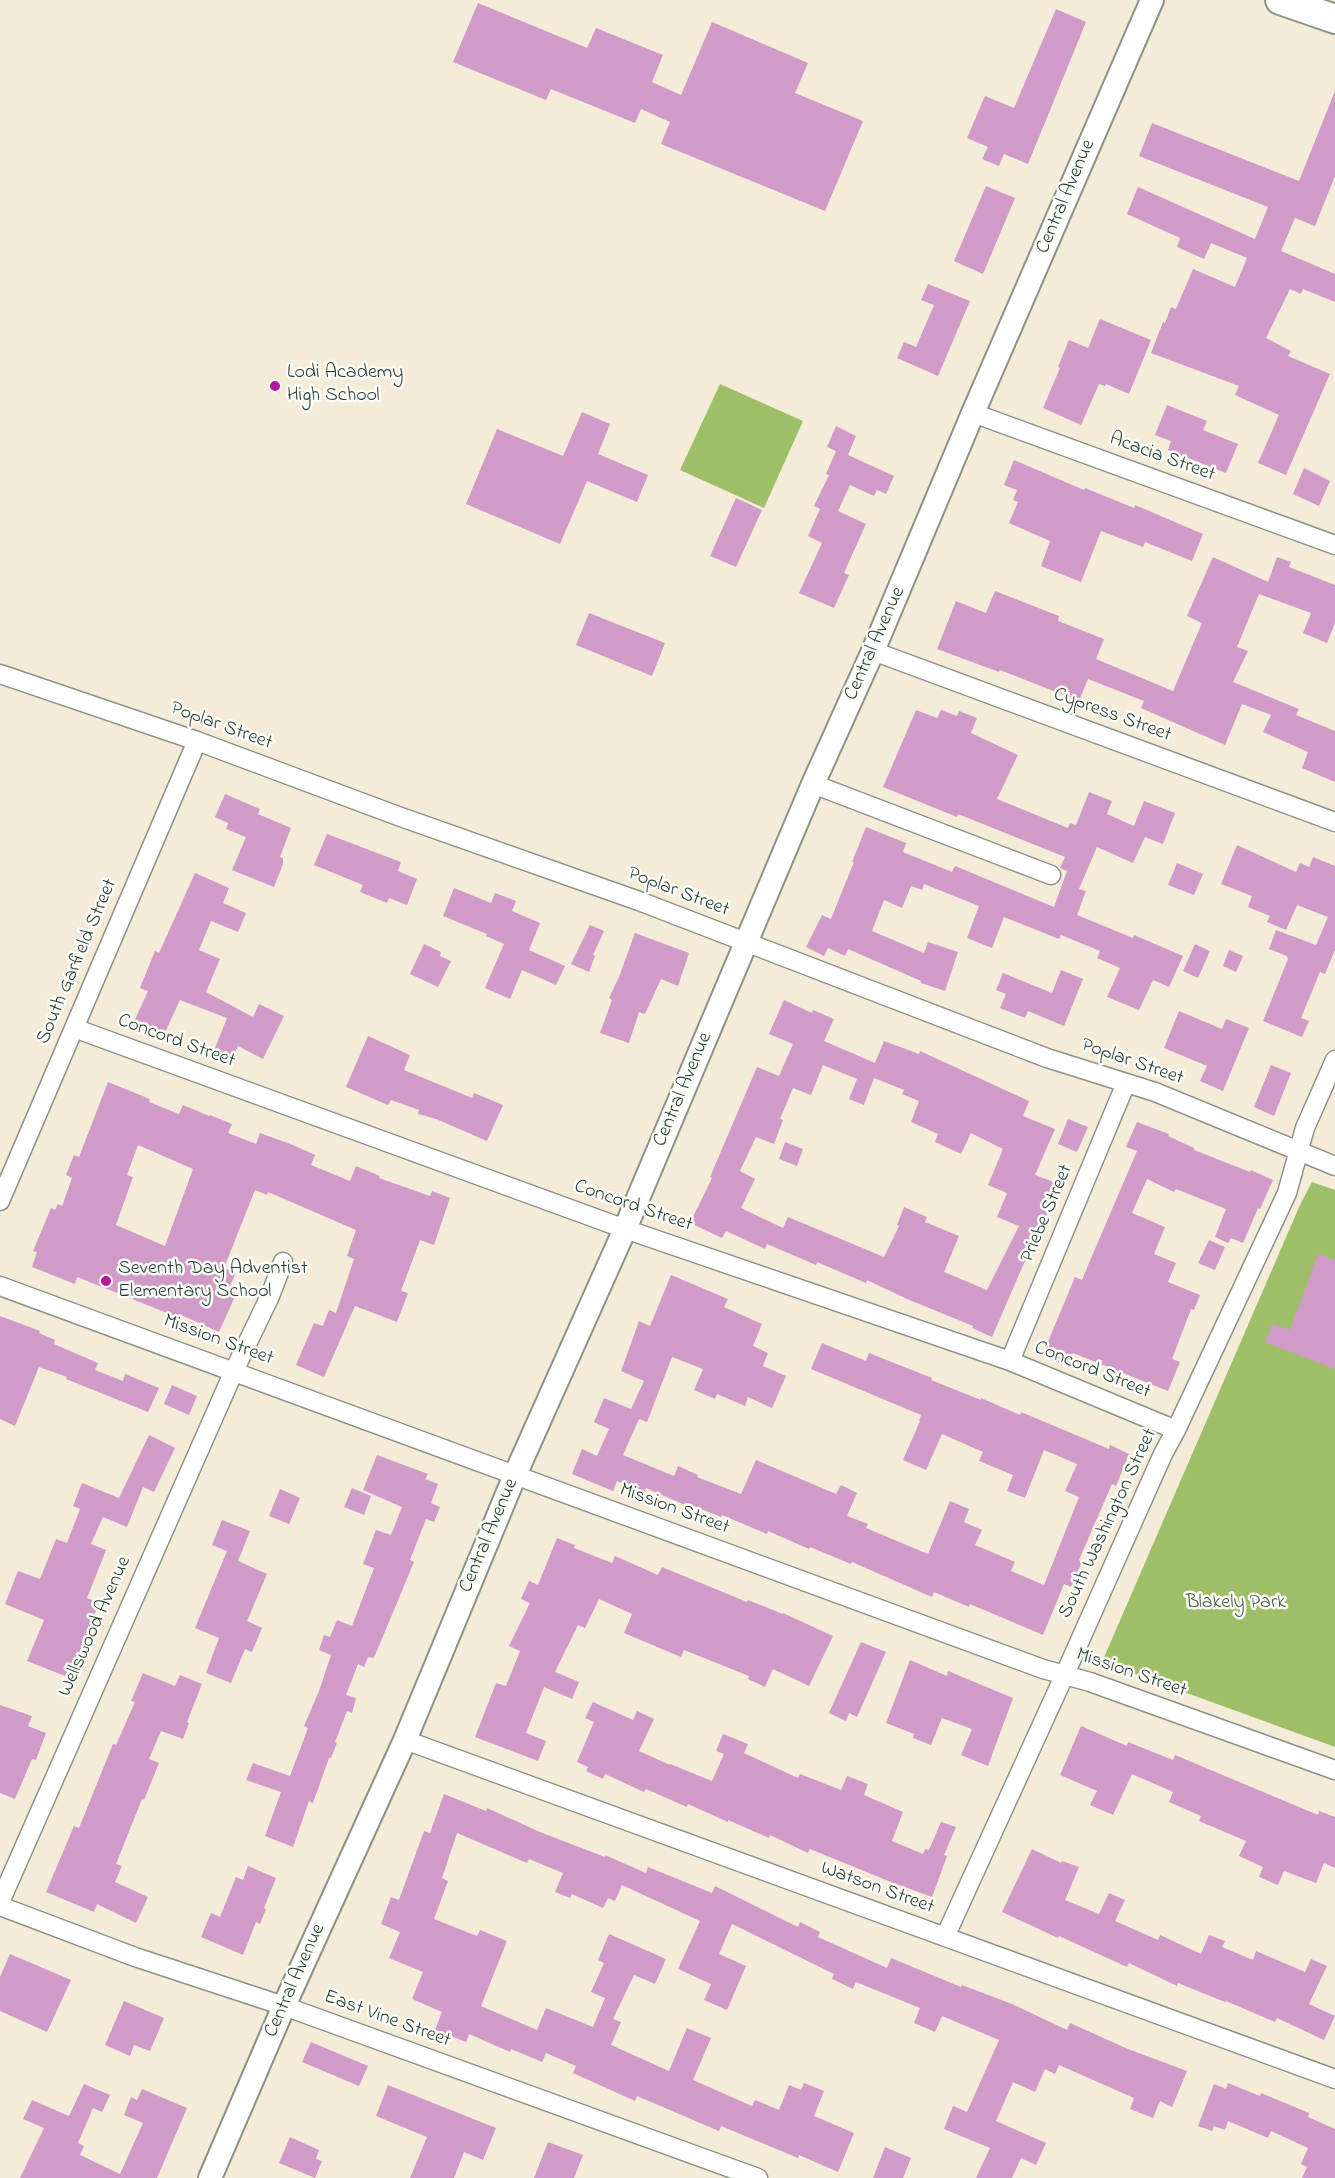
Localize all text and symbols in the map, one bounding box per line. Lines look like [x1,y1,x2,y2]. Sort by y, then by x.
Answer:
street label: Central Avenue [1032,136,1102,258]
place label: Lodi Academy High School [287,362,403,409]
marker: Lodi Academy High School [268,379,282,393]
street label: Acacia Street [1106,428,1218,488]
street label: Central Avenue [840,584,912,704]
street label: Cypress Street [1050,684,1174,748]
street label: Poplar Street [167,697,275,757]
street label: Poplar Street [624,863,732,923]
street label: South Garfield Street [32,876,124,1048]
street label: Concord Street [114,1010,238,1074]
street label: Central Avenue [649,1029,719,1151]
street label: Poplar Street [1078,1034,1186,1092]
street label: Priebe Street [1017,1161,1079,1267]
street label: Concord Street [571,1176,695,1238]
place label: Seventh Day Adventist Elementary School [118,1258,308,1305]
marker: Seventh Day Adventist Elementary School [99,1274,113,1288]
street label: Mission Street [160,1310,276,1372]
street label: Concord Street [1030,1337,1154,1405]
street label: South Washington Street [1054,1425,1164,1623]
street label: Central Avenue [455,1475,525,1597]
street label: Mission Street [616,1479,732,1541]
street label: Wellswood Avenue [54,1553,138,1701]
park label: Blakely Park [1186,1592,1286,1616]
street label: Mission Street [1073,1644,1189,1704]
street label: Watson Street [817,1857,937,1921]
street label: Central Avenue [260,1921,332,2041]
street label: East Vine Street [320,1986,454,2054]

